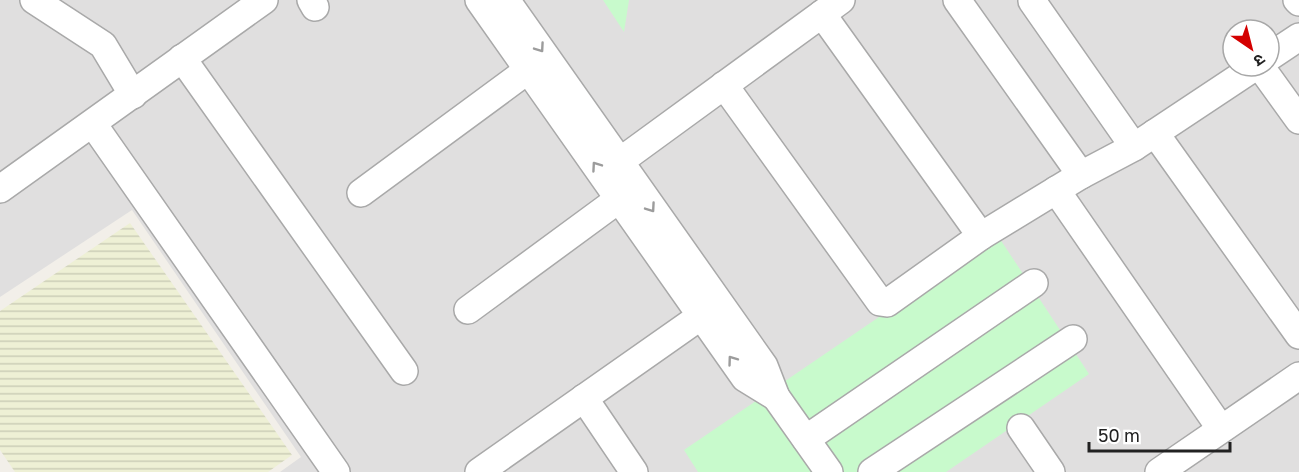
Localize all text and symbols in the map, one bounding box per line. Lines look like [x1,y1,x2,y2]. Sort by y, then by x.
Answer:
north arrow [1221,18,1281,78]
one-way arrow [533,41,544,52]
text: उ [1250,49,1269,72]
one-way arrow [592,161,603,172]
one-way arrow [644,201,655,212]
one-way arrow [728,355,739,366]
scale bar [1089,415,1230,453]
text: 50 m [1098,424,1140,446]

